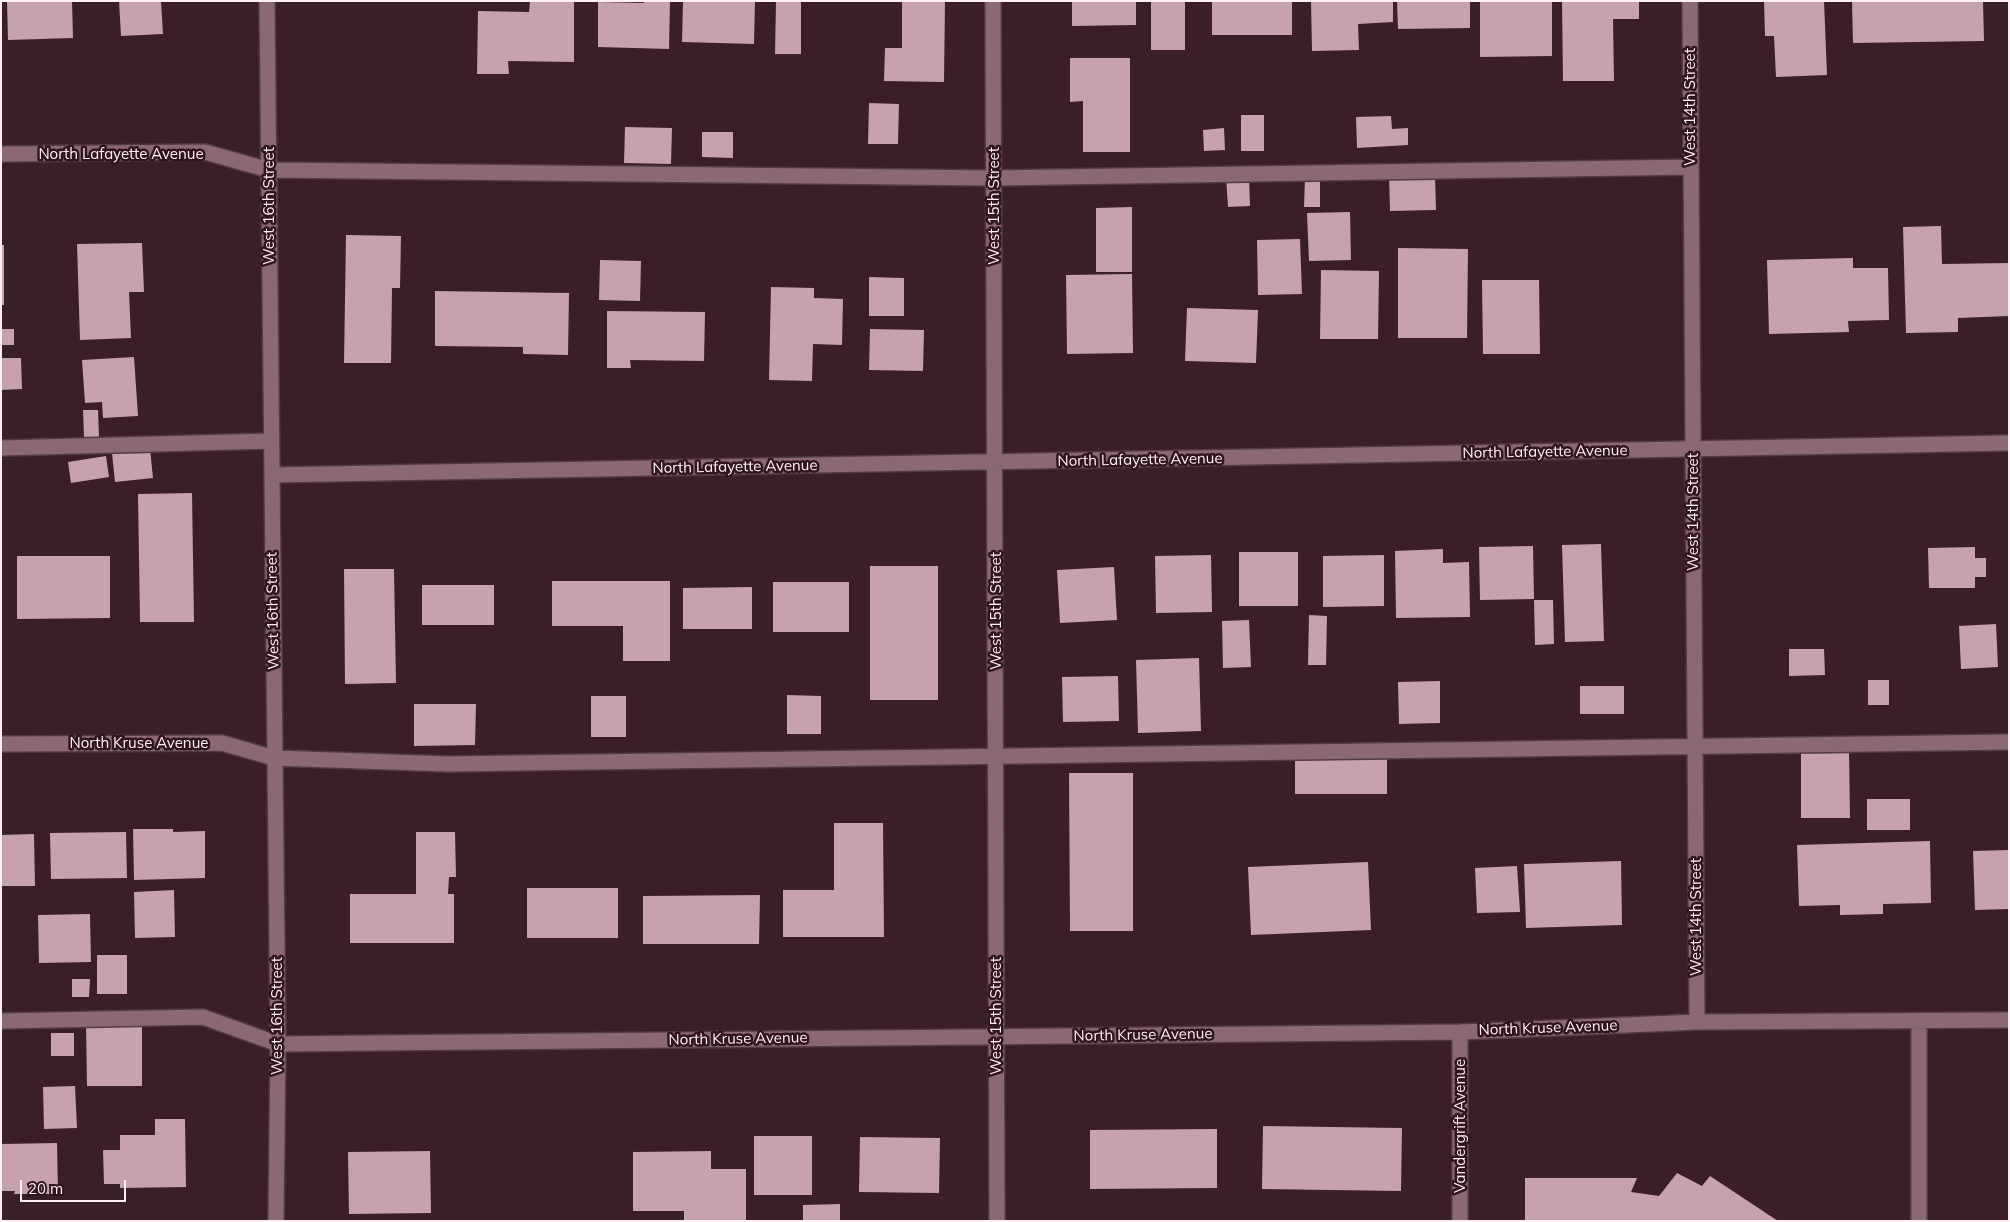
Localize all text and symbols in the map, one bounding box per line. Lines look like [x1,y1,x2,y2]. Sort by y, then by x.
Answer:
street label: West 14th Street [1681,48,1699,166]
street label: North Lafayette Avenue [38,145,204,163]
street label: West 16th Street [260,147,278,265]
street label: West 15th Street [985,147,1003,265]
street label: North Lafayette Avenue [1462,442,1628,462]
street label: North Lafayette Avenue [1057,450,1223,470]
street label: West 14th Street [1684,453,1702,571]
street label: North Lafayette Avenue [652,457,818,477]
street label: West 16th Street [263,552,283,670]
street label: West 15th Street [987,552,1005,670]
street label: North Kruse Avenue [70,734,208,752]
street label: West 14th Street [1687,858,1705,976]
street label: West 16th Street [268,957,286,1075]
street label: West 15th Street [987,957,1005,1075]
street label: North Kruse Avenue [1478,1017,1618,1039]
street label: North Kruse Avenue [1073,1025,1213,1045]
street label: North Kruse Avenue [668,1029,808,1049]
street label: Vandergrift Avenue [1451,1059,1469,1193]
scale bar [22,1170,129,1202]
text: 20 m [28,1179,63,1198]

